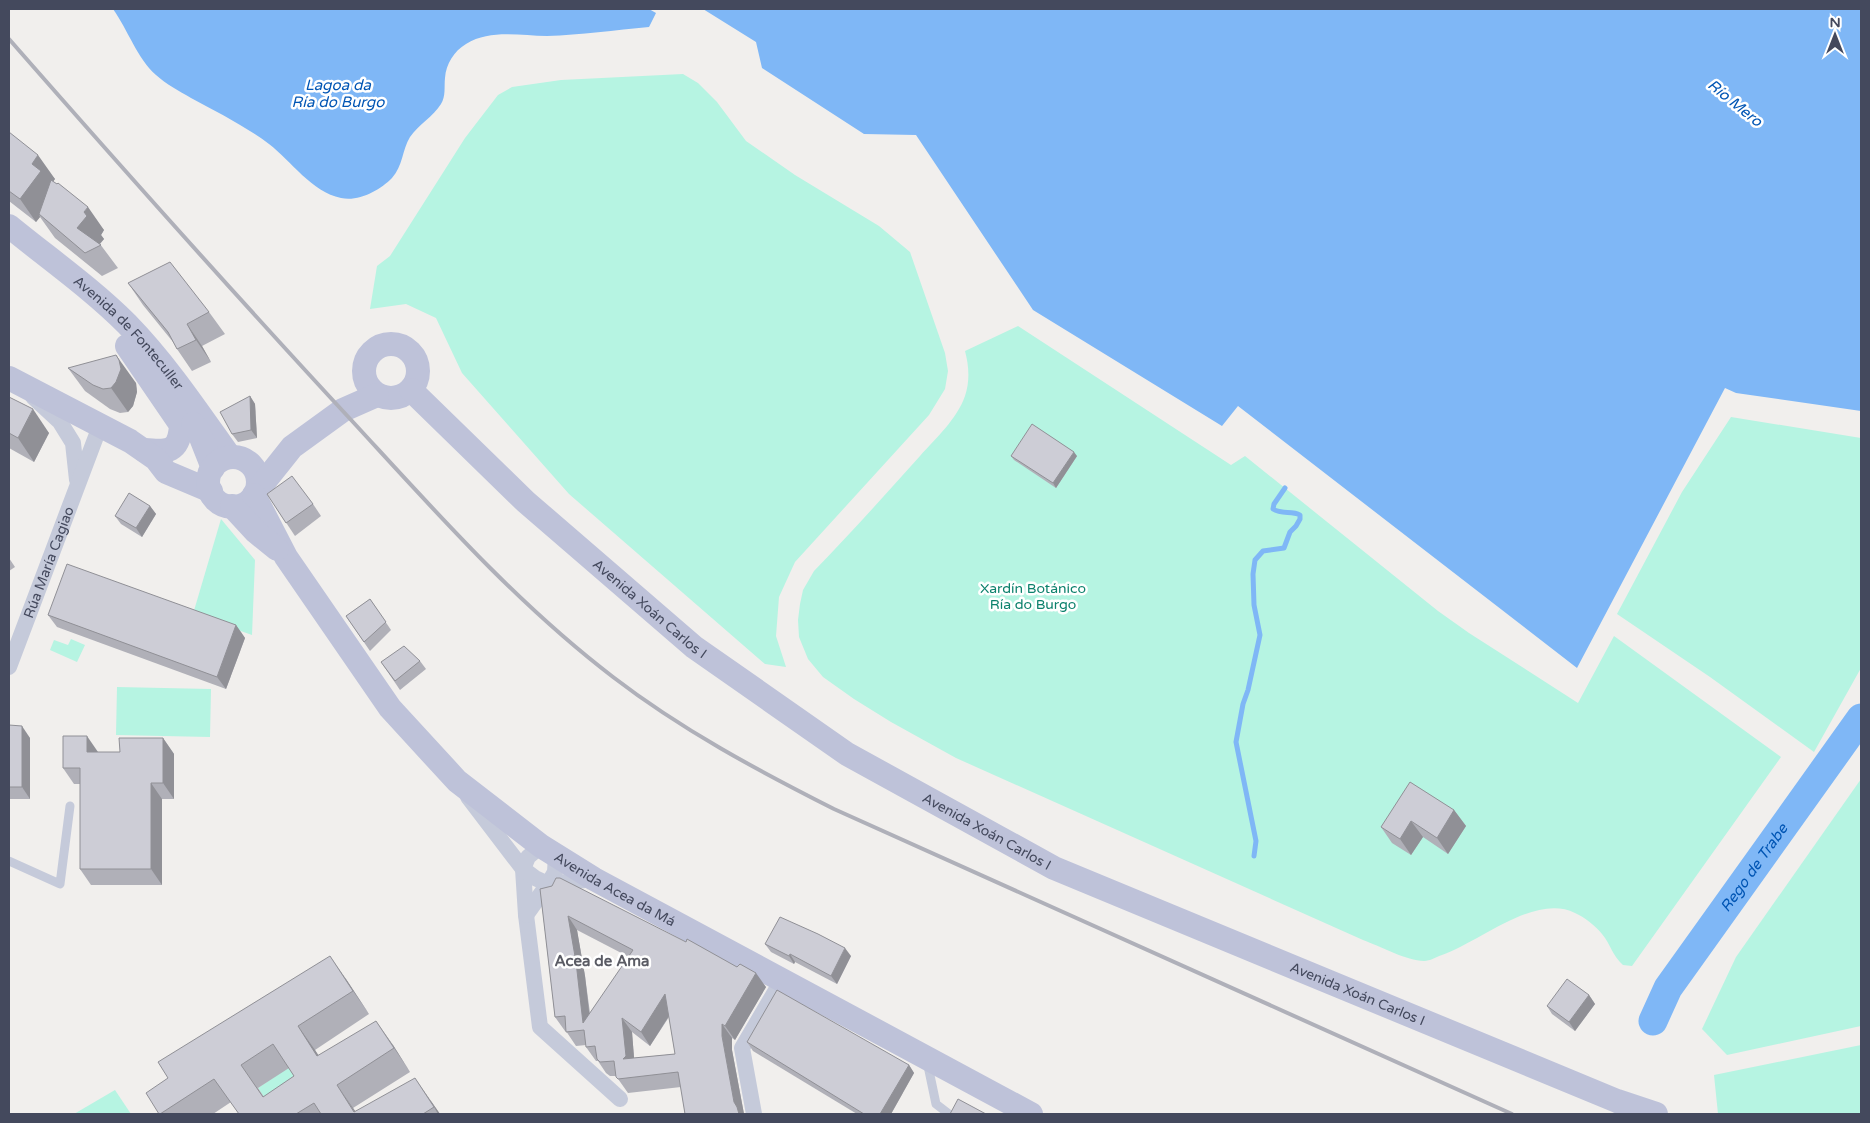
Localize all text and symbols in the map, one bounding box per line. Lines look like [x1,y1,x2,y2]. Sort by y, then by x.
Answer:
north arrow [1810,10,1860,60]
text: N [1829,14,1841,31]
water label: Lagoa da Ría do Burgo [292,76,385,111]
water label: Río Mero [1704,76,1767,131]
street label: Avenida de Fonteculler [70,272,188,394]
street label: Rúa María Cagiao [20,504,78,621]
street label: Avenida Xoán Carlos I [589,556,710,662]
park label: Xardín Botánico Ría do Burgo [980,580,1086,613]
street label: Avenida Xoán Carlos I [919,789,1054,874]
water label: Rego de Trabe [1716,819,1792,915]
street label: Avenida Acea da Má [551,848,678,930]
district label: Acea de Ama [555,952,649,970]
street label: Avenida Xoán Carlos I [1287,959,1427,1030]

